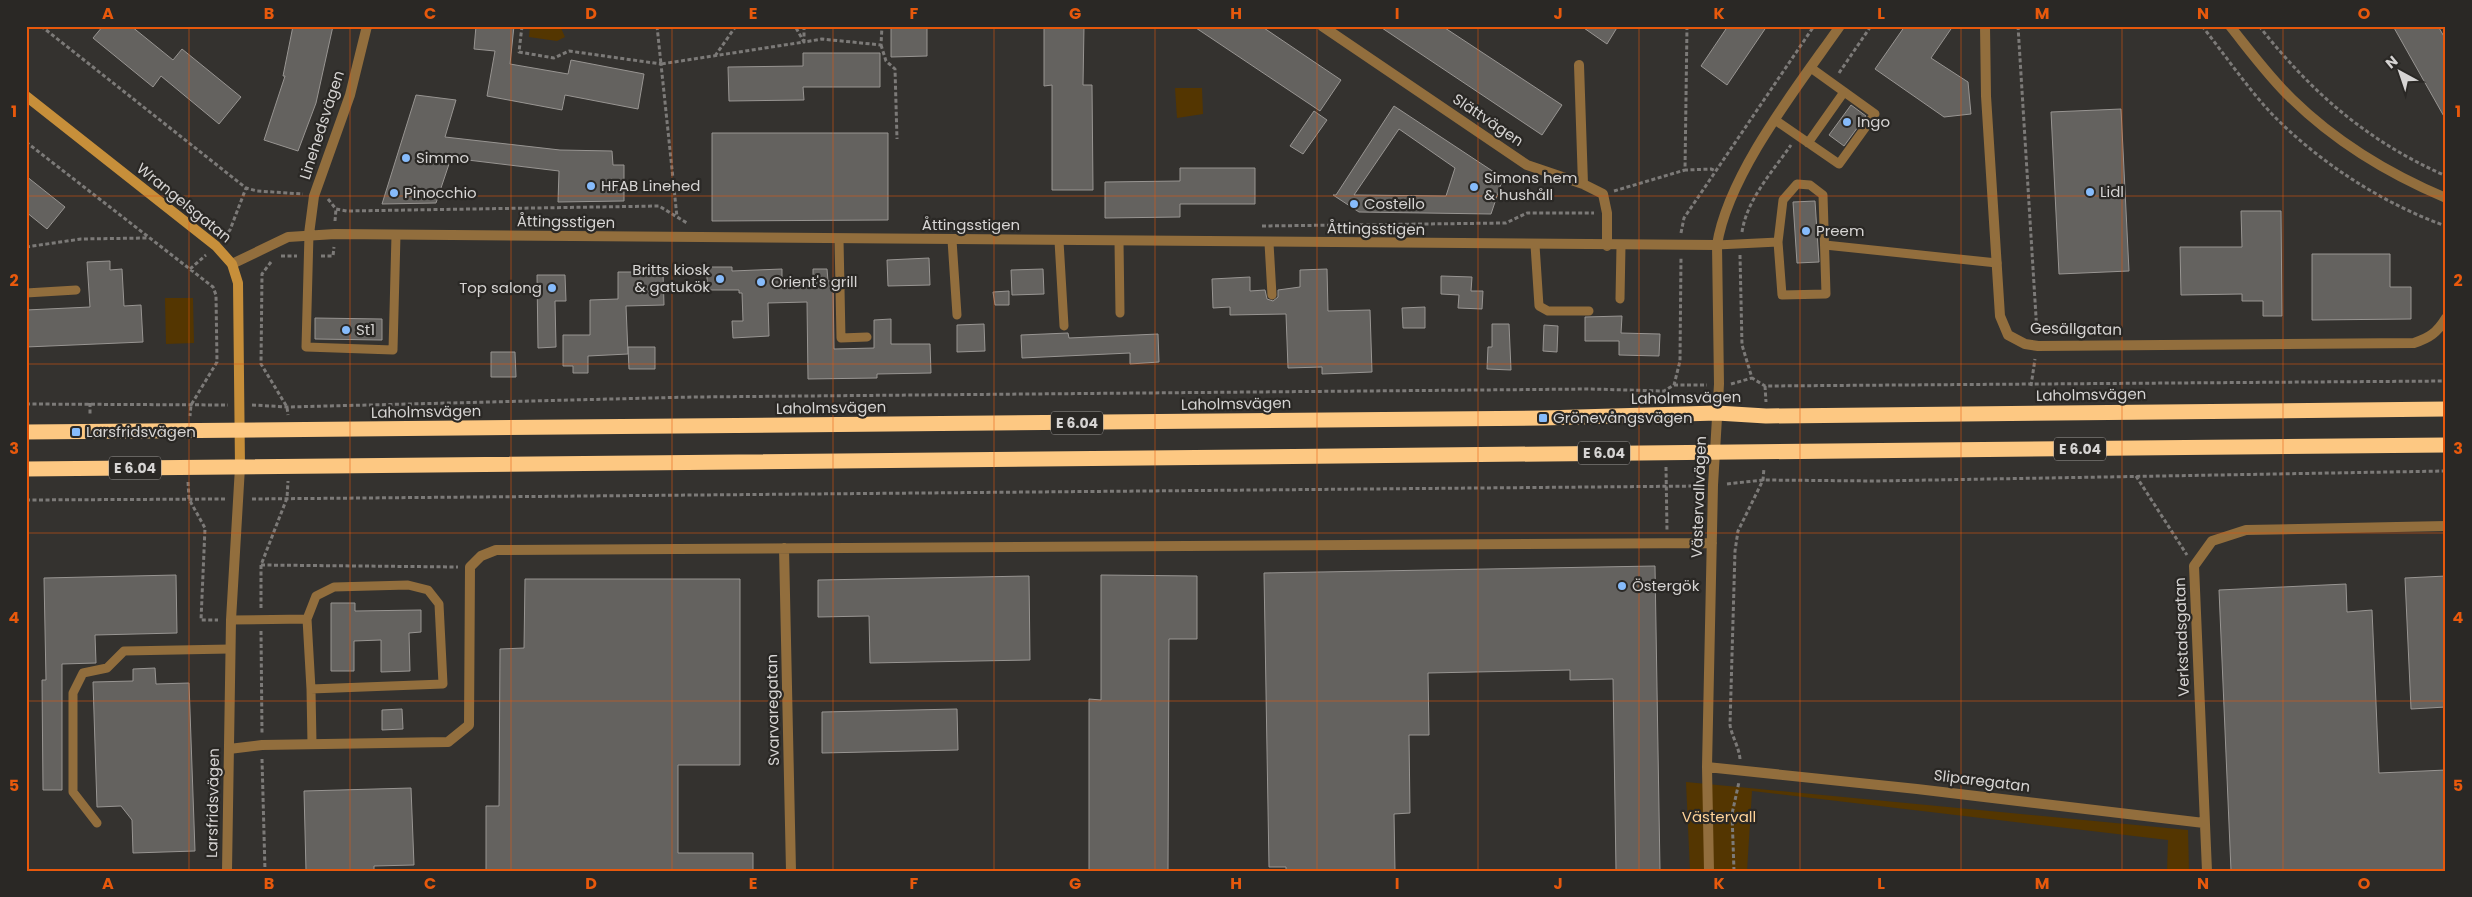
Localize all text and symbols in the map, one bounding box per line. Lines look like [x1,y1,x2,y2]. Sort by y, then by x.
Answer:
text: A [102,2,114,25]
text: B [264,2,274,25]
text: C [424,2,436,25]
text: D [585,2,597,25]
text: E [749,2,757,25]
text: F [910,2,919,25]
text: G [1069,2,1081,25]
text: H [1230,2,1242,25]
text: I [1395,2,1399,25]
text: J [1553,2,1563,25]
text: K [1713,2,1725,25]
text: L [1877,2,1885,25]
text: M [2035,2,2049,25]
text: N [2197,2,2209,25]
text: O [2358,2,2371,25]
north arrow [2374,48,2424,98]
text: N [2381,51,2402,73]
street label: Linehedsvägen [294,68,349,182]
street label: Slättvägen [1449,88,1528,151]
text: 1 [11,100,17,123]
text: 1 [2455,100,2461,123]
place label: Ingo [1857,111,1890,132]
marker: Ingo [1841,116,1853,128]
place label: Simmo [416,147,469,168]
marker: Simmo [400,152,412,164]
street label: Wrangelsgatan [132,158,236,247]
place label: Simons hem & hushåll [1484,167,1577,205]
place label: HFAB Linehed [601,175,700,196]
marker: HFAB Linehed [585,180,597,192]
marker: Simons hem & hushåll [1468,181,1480,193]
place label: Lidl [2100,181,2124,202]
place label: Pinocchio [404,182,477,203]
marker: Lidl [2084,186,2096,198]
marker: Pinocchio [388,187,400,199]
place label: Costello [1364,193,1425,214]
marker: Costello [1348,198,1360,210]
street label: Åttingsstigen [517,210,615,233]
street label: Åttingsstigen [922,214,1020,235]
street label: Åttingsstigen [1327,217,1425,240]
place label: Preem [1816,220,1864,241]
marker: Preem [1800,225,1812,237]
place label: Britts kiosk & gatukök [632,259,710,297]
text: 2 [9,269,19,292]
text: 2 [2453,269,2463,292]
place label: Orient's grill [771,271,857,292]
marker: Britts kiosk & gatukök [714,273,726,285]
marker: Orient's grill [755,276,767,288]
place label: Top salong [459,277,542,298]
marker: Top salong [546,282,558,294]
street label: Gesällgatan [2030,317,2122,340]
place label: St1 [356,319,375,340]
marker: St1 [340,324,352,336]
street label: Laholmsvägen [2036,383,2146,406]
street label: Laholmsvägen [1631,386,1741,409]
street label: Laholmsvägen [1181,392,1291,415]
street label: Laholmsvägen [776,396,886,419]
street label: Laholmsvägen [371,400,481,423]
place label: Grönevångsvägen [1553,407,1693,428]
road number: E 6.04 [1051,412,1103,434]
marker: Grönevångsvägen [1537,412,1549,424]
place label: Larsfridsvägen [86,421,196,442]
marker: Larsfridsvägen [70,426,82,438]
street label: Västervallvägen [1686,436,1711,558]
text: 3 [9,437,19,460]
text: 3 [2453,437,2463,460]
road number: E 6.04 [2054,438,2106,460]
road number: E 6.04 [1578,442,1630,464]
road number: E 6.04 [109,456,161,479]
place label: Östergök [1632,575,1700,596]
street label: Verkstadsgatan [2169,577,2194,697]
marker: Östergök [1616,580,1628,592]
text: 4 [9,606,20,629]
text: 4 [2453,606,2464,629]
street label: Svarvaregatan [761,654,784,766]
street label: Larsfridsvägen [201,748,224,858]
street label: Sliparegatan [1933,764,2031,797]
text: 5 [9,774,19,797]
text: 5 [2453,774,2463,797]
park label: Västervall [1682,806,1756,827]
text: A [102,872,114,895]
text: B [264,872,274,895]
text: C [424,872,436,895]
text: D [585,872,597,895]
text: E [749,872,757,895]
text: F [910,872,919,895]
text: G [1069,872,1081,895]
text: H [1230,872,1242,895]
text: I [1395,872,1399,895]
text: J [1553,872,1563,895]
text: K [1713,872,1725,895]
text: L [1877,872,1885,895]
text: M [2035,872,2049,895]
text: N [2197,872,2209,895]
text: O [2358,872,2371,895]

